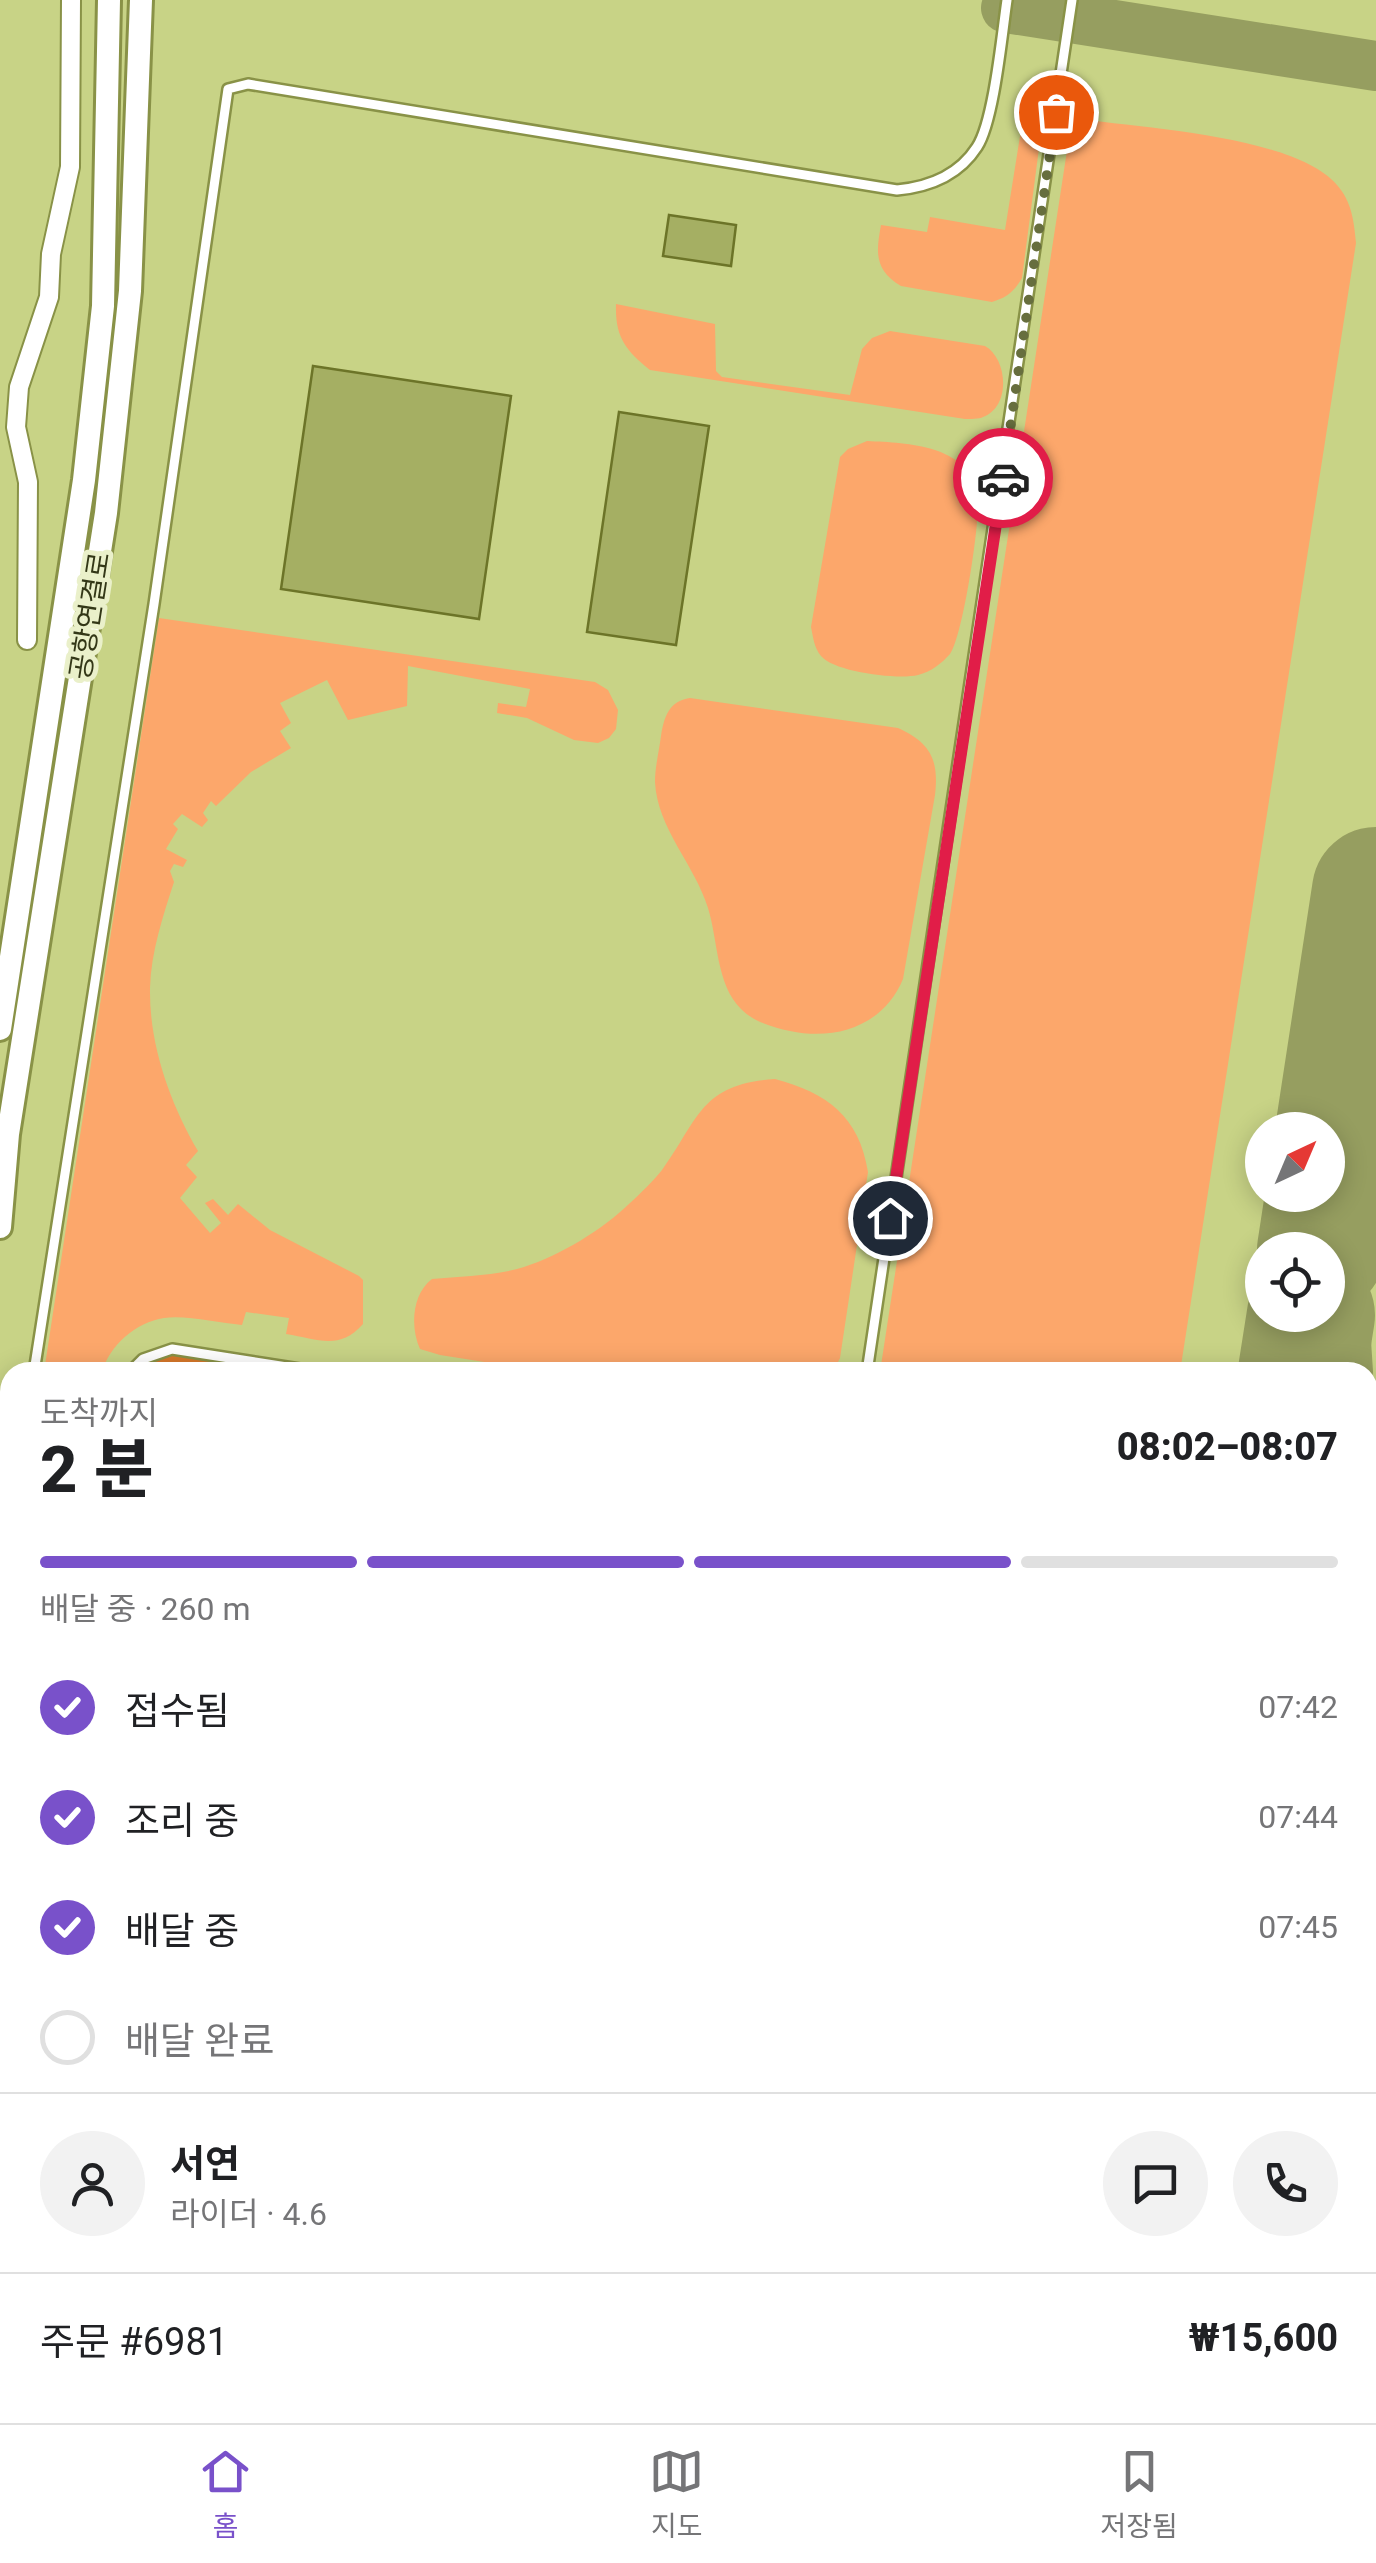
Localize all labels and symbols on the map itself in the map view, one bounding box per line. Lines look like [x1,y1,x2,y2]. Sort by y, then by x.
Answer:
pin [1014,70,1099,155]
courier [953,428,1053,528]
street label: 공항연결로 [64,550,116,682]
north arrow [1245,1112,1345,1212]
pin [848,1176,933,1261]

